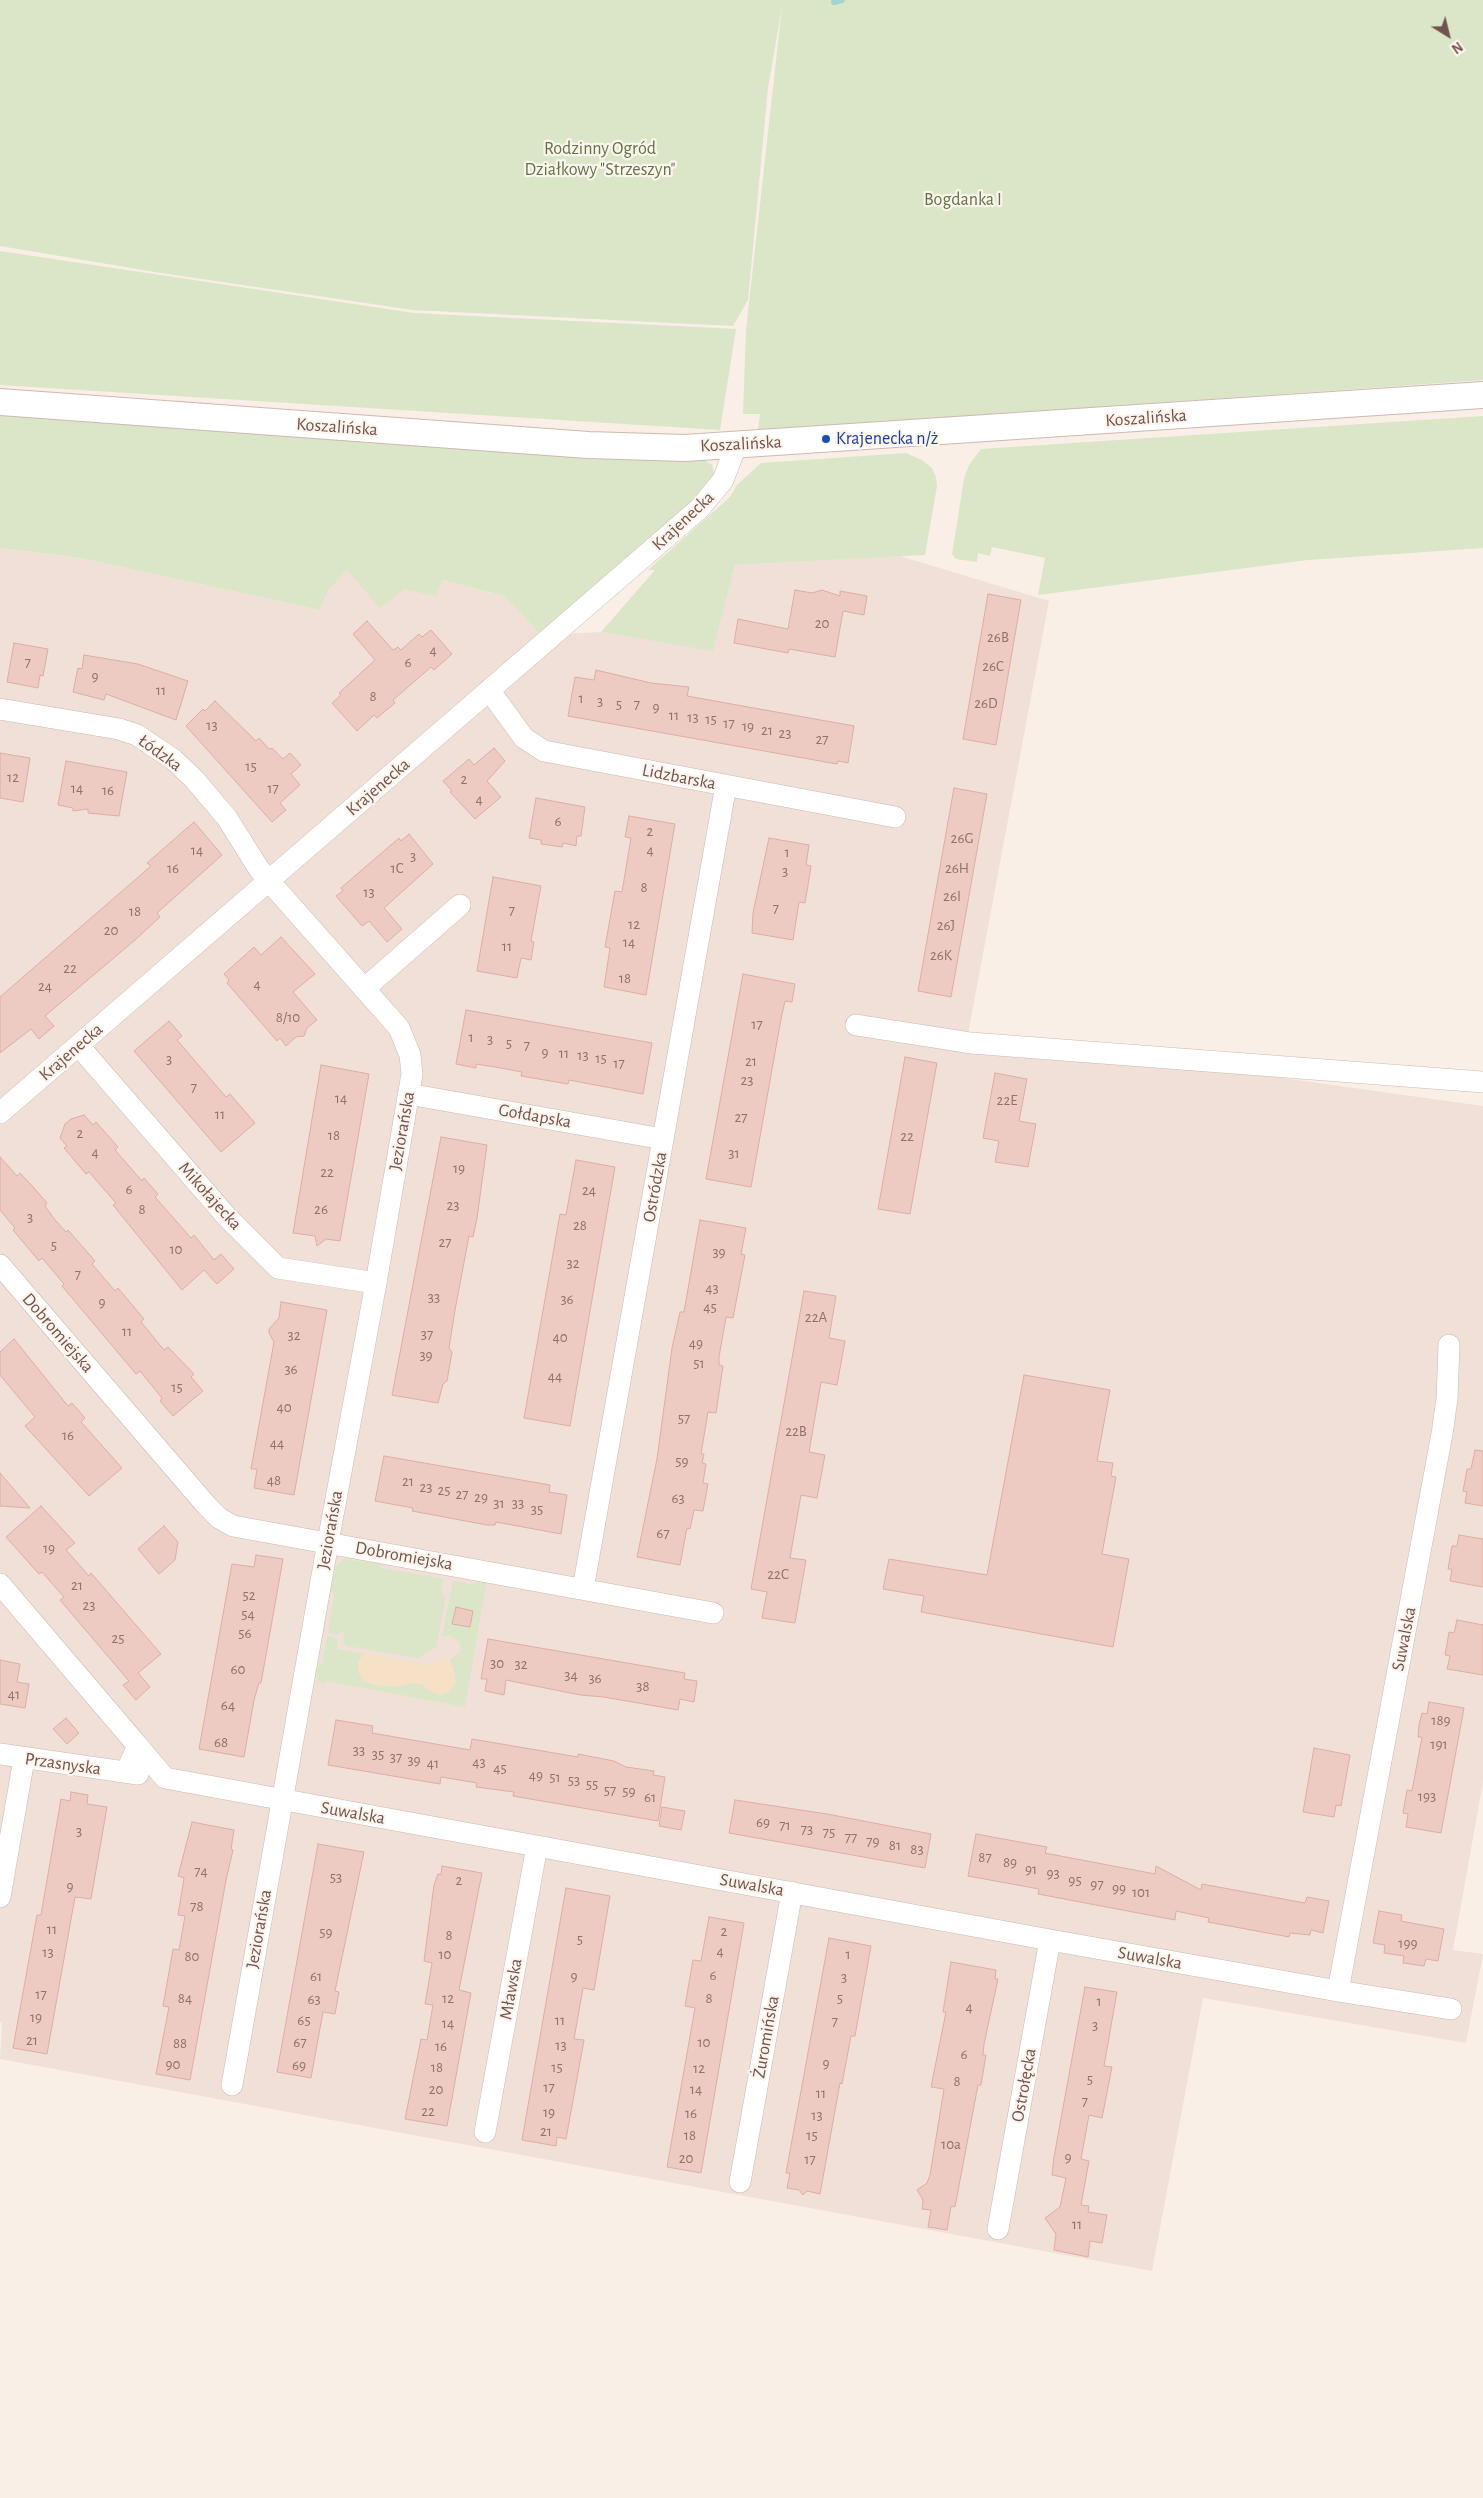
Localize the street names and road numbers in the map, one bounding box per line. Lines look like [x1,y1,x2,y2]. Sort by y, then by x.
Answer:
street label: Koszalińska [1105,404,1187,432]
street label: Koszalińska [296,413,378,441]
street label: Koszalińska [700,431,782,457]
street label: Krajenecka [647,487,719,555]
street label: Łódzka [134,730,186,776]
street label: Krajenecka [342,753,414,821]
street label: Lidzbarska [640,759,718,795]
street label: Krajenecka [35,1018,107,1086]
street label: Jeziorańska [384,1090,420,1172]
street label: Gołdapska [497,1099,573,1133]
street label: Ostródzka [638,1150,672,1224]
street label: Mikołajecka [174,1157,246,1235]
street label: Dobromiejska [17,1289,99,1377]
street label: Jeziorańska [312,1489,348,1571]
street label: Dobromiejska [354,1537,454,1575]
street label: Suwalska [1387,1605,1421,1673]
street label: Przasnyska [23,1748,103,1780]
street label: Suwalska [319,1797,387,1829]
street label: Suwalska [718,1869,786,1901]
street label: Jeziorańska [241,1888,277,1970]
street label: Suwalska [1116,1942,1184,1974]
street label: Mławska [495,1957,527,2021]
street label: Żuromińska [748,1994,784,2080]
street label: Ostrołęcka [1007,2046,1041,2124]

